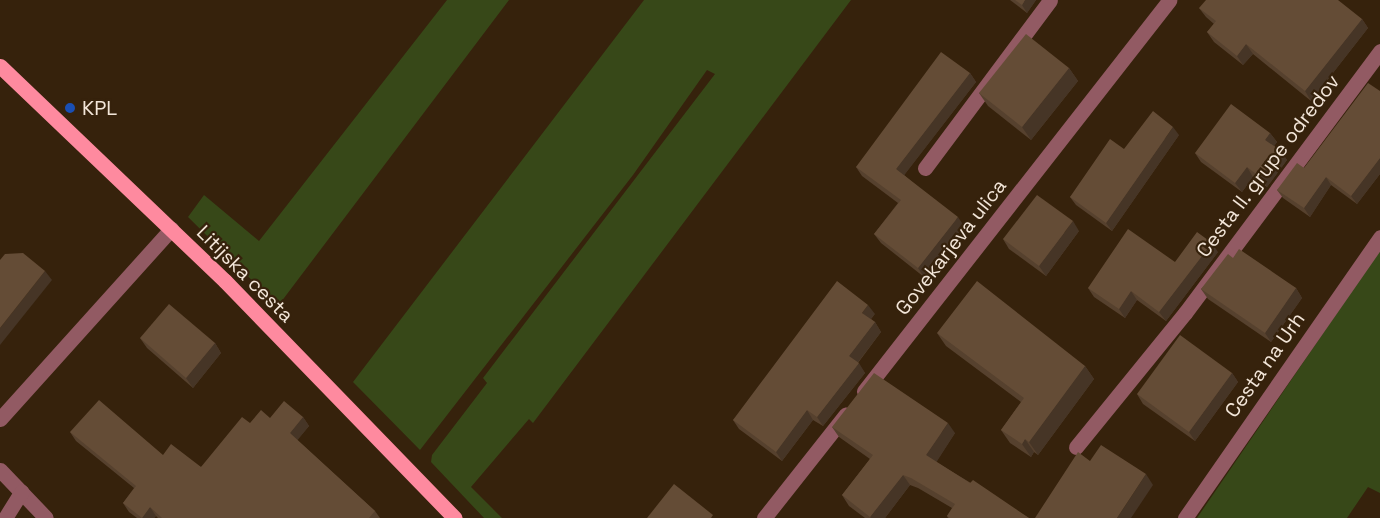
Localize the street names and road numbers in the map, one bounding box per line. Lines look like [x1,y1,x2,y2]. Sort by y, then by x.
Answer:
street label: Cesta II. grupe odredov [1191,70,1345,262]
street label: Govekarjeva ulica [890,174,1012,320]
street label: Litijska cesta [191,220,299,328]
street label: Cesta na Urh [1220,308,1310,422]

